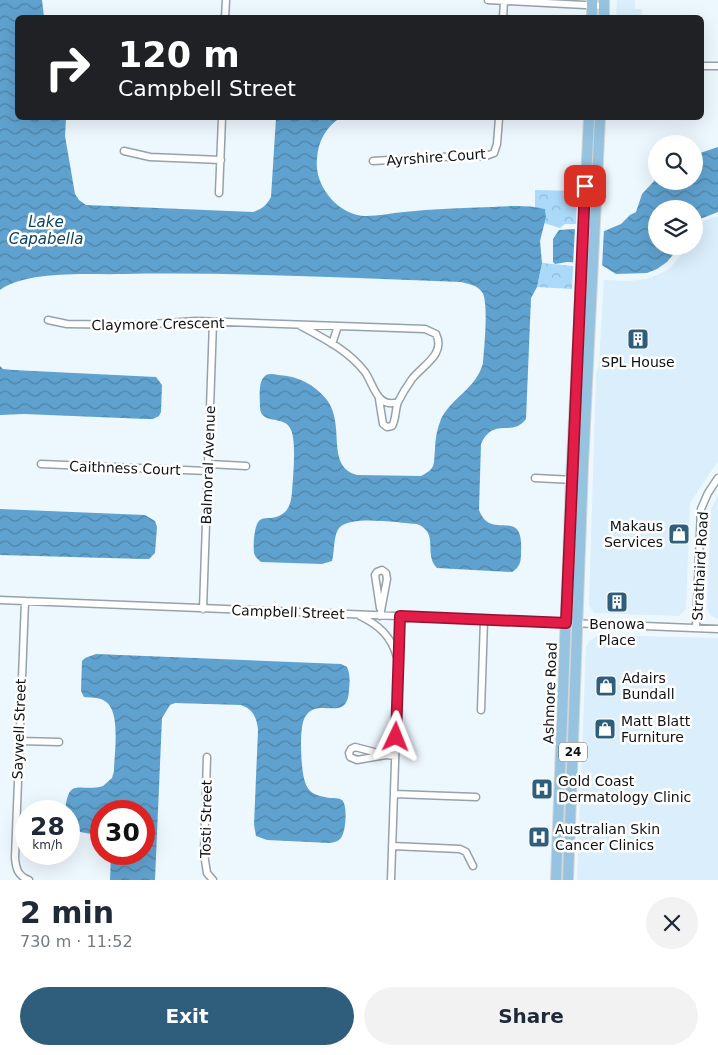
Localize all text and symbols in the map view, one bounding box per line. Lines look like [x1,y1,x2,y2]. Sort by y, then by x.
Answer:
icon: right [35,35,100,100]
text: 120 m [118,35,240,75]
text: Campbell Street [118,76,296,101]
map controls [648,135,703,255]
button: search [648,135,703,190]
street label: Ayrshire Court [386,146,487,168]
pin [564,165,606,207]
icon: arrive [571,172,599,200]
button: layers [648,200,703,255]
water label: Lake Capabella [9,213,83,248]
street label: Claymore Crescent [91,315,225,333]
building icon: SPL House [626,327,650,351]
place label: SPL House [601,354,675,370]
street label: Balmoral Avenue [198,405,218,525]
street label: Caithness Court [69,458,182,478]
street label: Strathaird Road [689,511,711,621]
place label: Makaus Services [604,518,663,550]
shop icon: Makaus Services [667,522,691,546]
building icon: Benowa Place [605,590,629,614]
street label: Campbell Street [231,602,345,622]
place label: Benowa Place [589,616,645,648]
street label: Ashmore Road [540,642,560,744]
place label: Adairs Bundall [622,670,675,702]
shop icon: Adairs Bundall [594,674,618,698]
street label: Saywell Street [9,678,29,780]
position arrow [369,710,421,762]
place label: Matt Blatt Furniture [621,713,691,745]
shop icon: Matt Blatt Furniture [593,717,617,741]
road number: 24 [559,742,587,762]
place label: Gold Coast Dermatology Clinic [558,773,691,805]
hospital icon: Gold Coast Dermatology Clinic [530,777,554,801]
street label: Tosti Street [197,779,215,859]
speed limit sign: 30 [90,800,155,865]
text: 28 [30,812,65,841]
place label: Australian Skin Cancer Clinics [555,821,660,853]
hospital icon: Australian Skin Cancer Clinics [527,825,551,849]
text: km/h [32,838,63,852]
text: 2 min [20,895,114,930]
button: close [646,897,698,949]
text: 730 m · 11:52 [20,932,133,951]
button: Exit [20,987,354,1045]
button: Share [364,987,698,1045]

